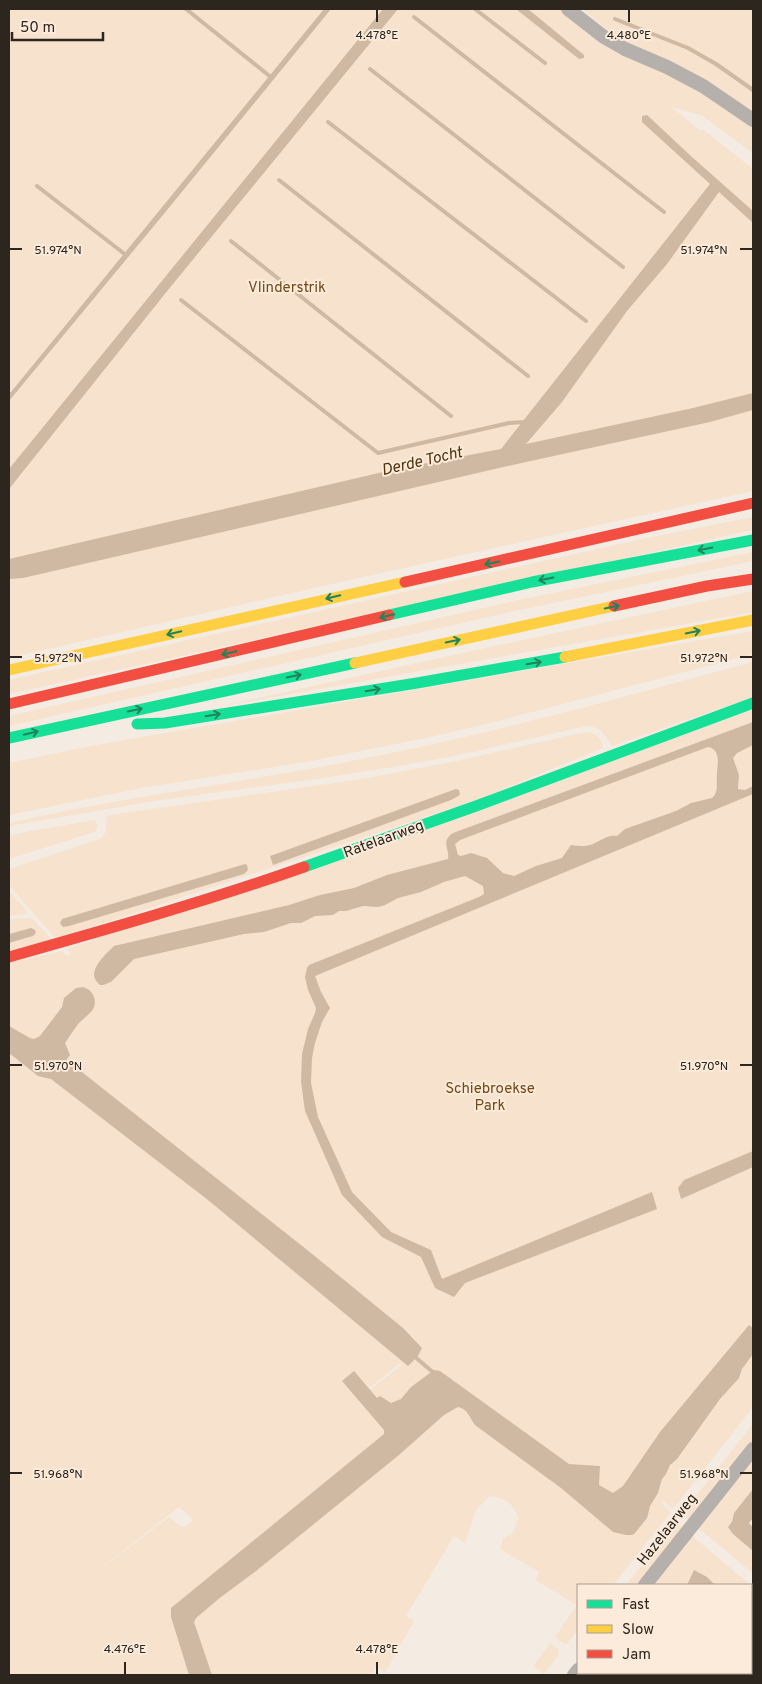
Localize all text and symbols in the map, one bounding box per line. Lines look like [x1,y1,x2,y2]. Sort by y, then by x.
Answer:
scale bar [12,10,104,42]
text: 50 m [20,19,55,38]
text: 4.478°E [356,28,398,44]
text: 4.480°E [607,28,651,44]
text: 51.974°N [34,243,82,259]
text: 51.974°N [680,243,728,259]
park label: Vlinderstrik [248,279,326,298]
water label: Derde Tocht [380,443,466,481]
one-way arrow [698,545,714,554]
one-way arrow [484,559,500,568]
one-way arrow [538,575,554,585]
one-way arrow [325,593,341,602]
one-way arrow [603,602,619,611]
one-way arrow [380,612,396,621]
one-way arrow [685,627,701,636]
one-way arrow [167,629,183,638]
one-way arrow [445,636,461,646]
one-way arrow [222,649,238,658]
text: 51.972°N [34,651,82,667]
text: 51.972°N [680,651,728,667]
one-way arrow [525,658,541,668]
one-way arrow [286,671,302,680]
one-way arrow [365,685,381,695]
one-way arrow [127,705,143,715]
one-way arrow [204,709,220,719]
one-way arrow [23,728,39,737]
street label: Ratelaarweg [341,817,427,863]
text: 51.970°N [34,1059,82,1075]
text: 51.970°N [680,1059,728,1075]
park label: Schiebroekse Park [445,1080,535,1116]
text: 51.968°N [33,1467,83,1483]
text: 51.968°N [679,1467,729,1483]
street label: Hazelaarweg [634,1490,702,1570]
legend [577,1584,752,1674]
text: Fast [622,1596,650,1615]
text: Slow [622,1621,654,1640]
text: 4.476°E [104,1642,146,1658]
text: 4.478°E [356,1642,398,1658]
text: Jam [622,1646,651,1665]

